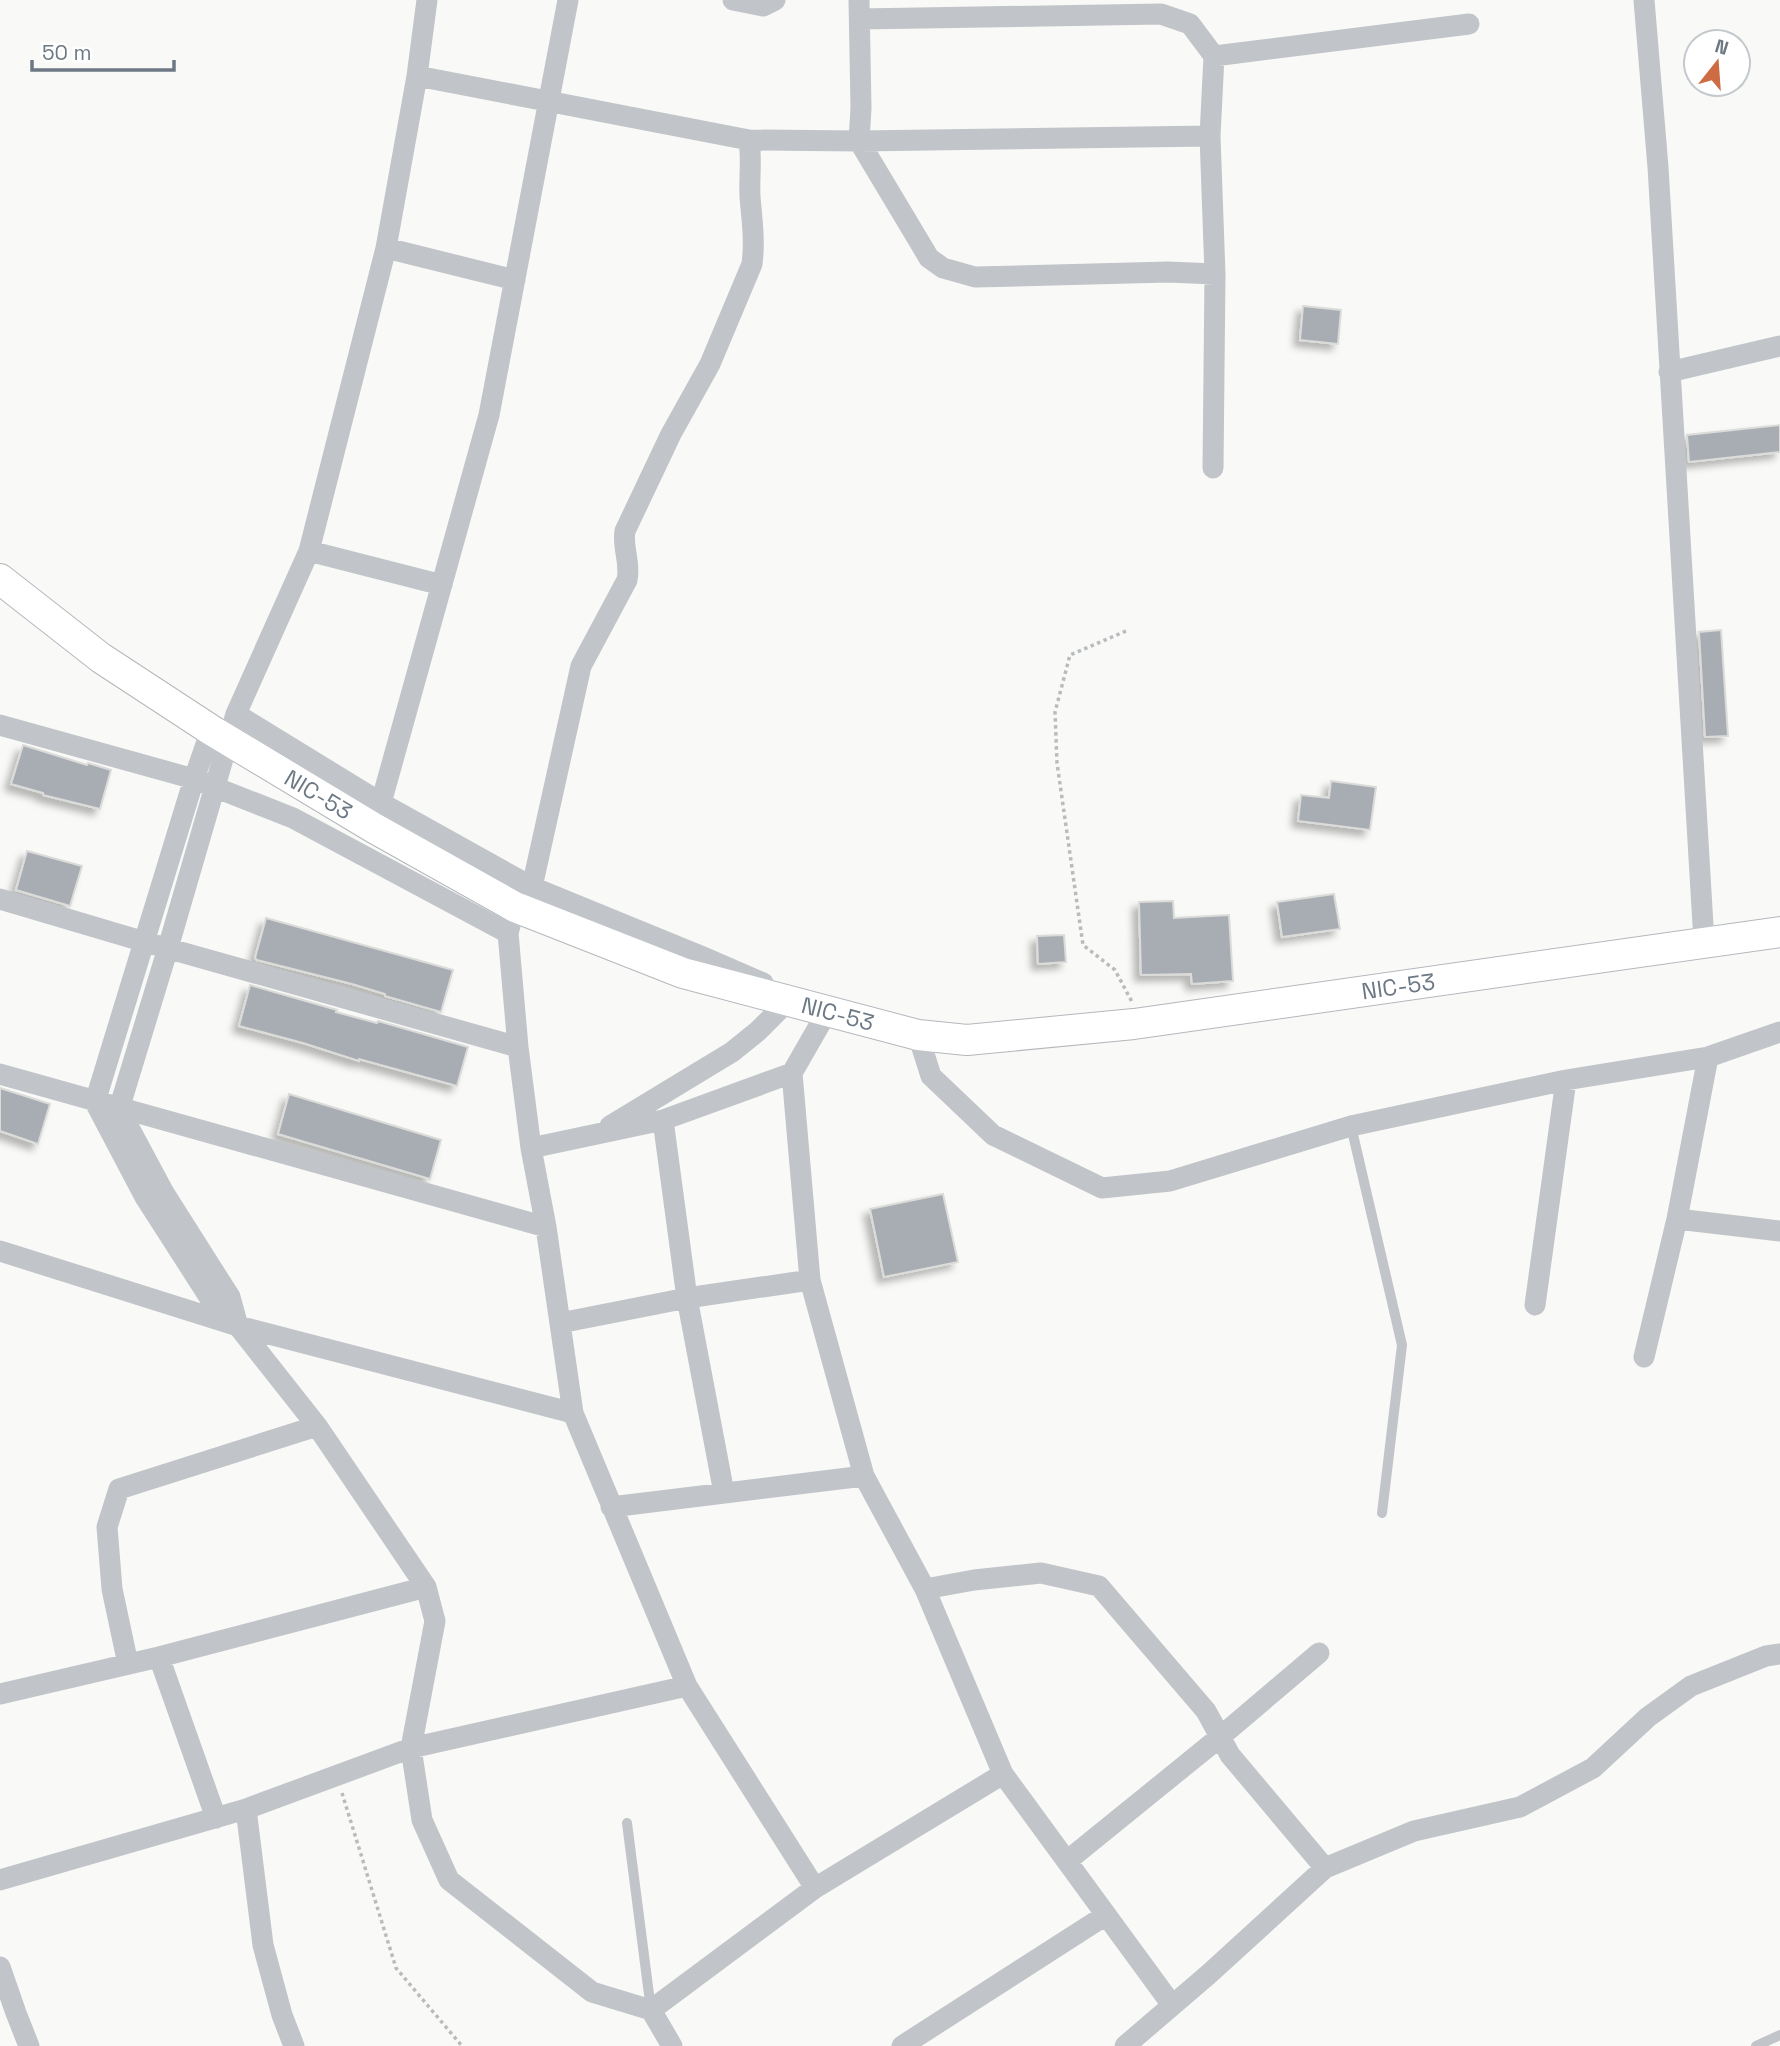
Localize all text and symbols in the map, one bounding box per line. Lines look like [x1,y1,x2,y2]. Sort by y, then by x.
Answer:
scale bar [32,28,173,72]
north arrow [1682,28,1752,98]
text: N [1712,33,1732,61]
text: 50 m [42,39,92,66]
street label: NIC-53 [279,763,358,826]
street label: NIC-53 [1360,966,1437,1006]
street label: NIC-53 [798,990,877,1038]

